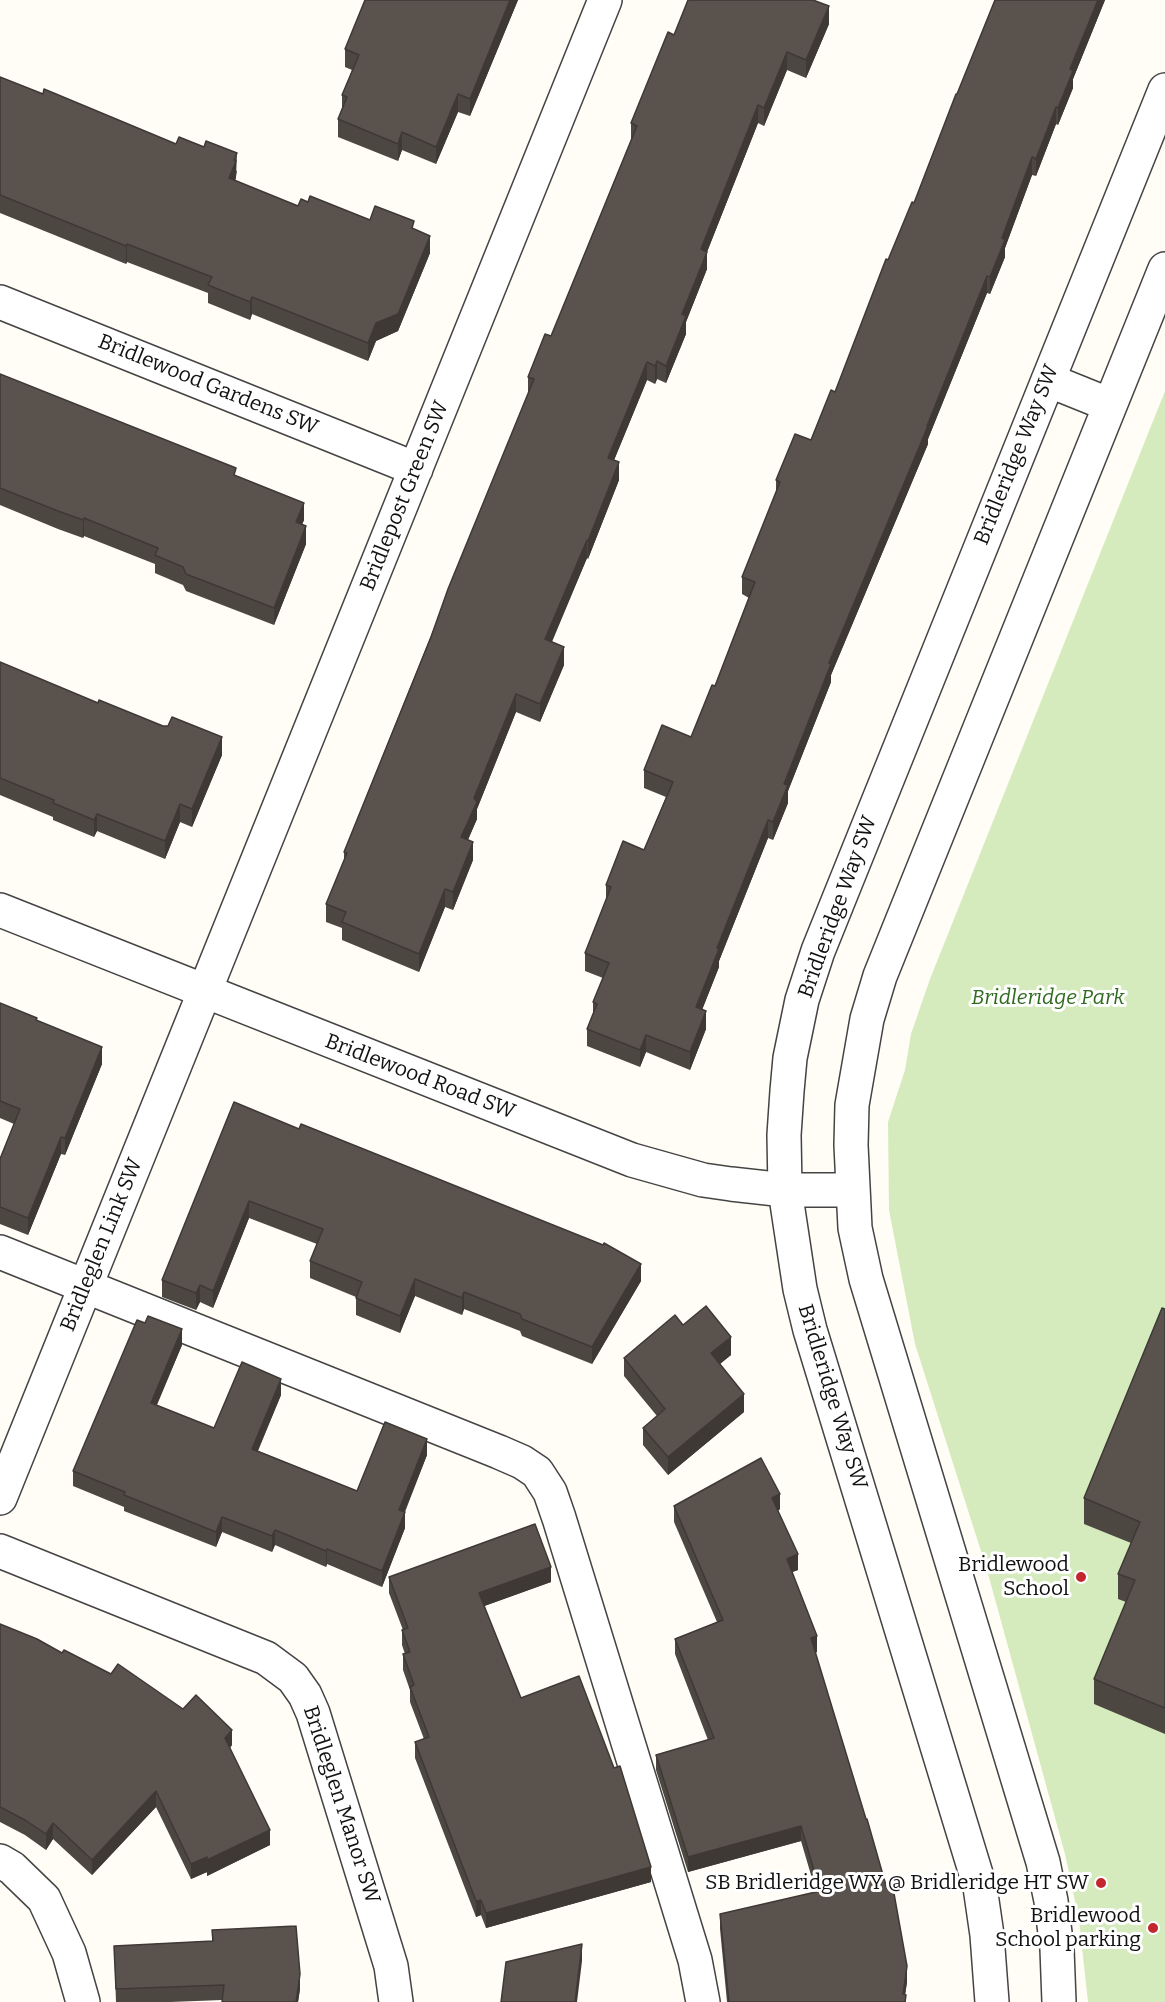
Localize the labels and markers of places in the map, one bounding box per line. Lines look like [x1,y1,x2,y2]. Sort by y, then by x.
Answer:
place label: Bridlewood School [958,1552,1069,1602]
marker: Bridlewood School [1074,1570,1088,1584]
place label: SB Bridleridge WY @ Bridleridge HT SW [705,1870,1089,1896]
marker: SB Bridleridge WY @ Bridleridge HT SW [1094,1876,1108,1890]
place label: Bridlewood School parking [995,1903,1141,1953]
marker: Bridlewood School parking [1146,1921,1160,1935]

